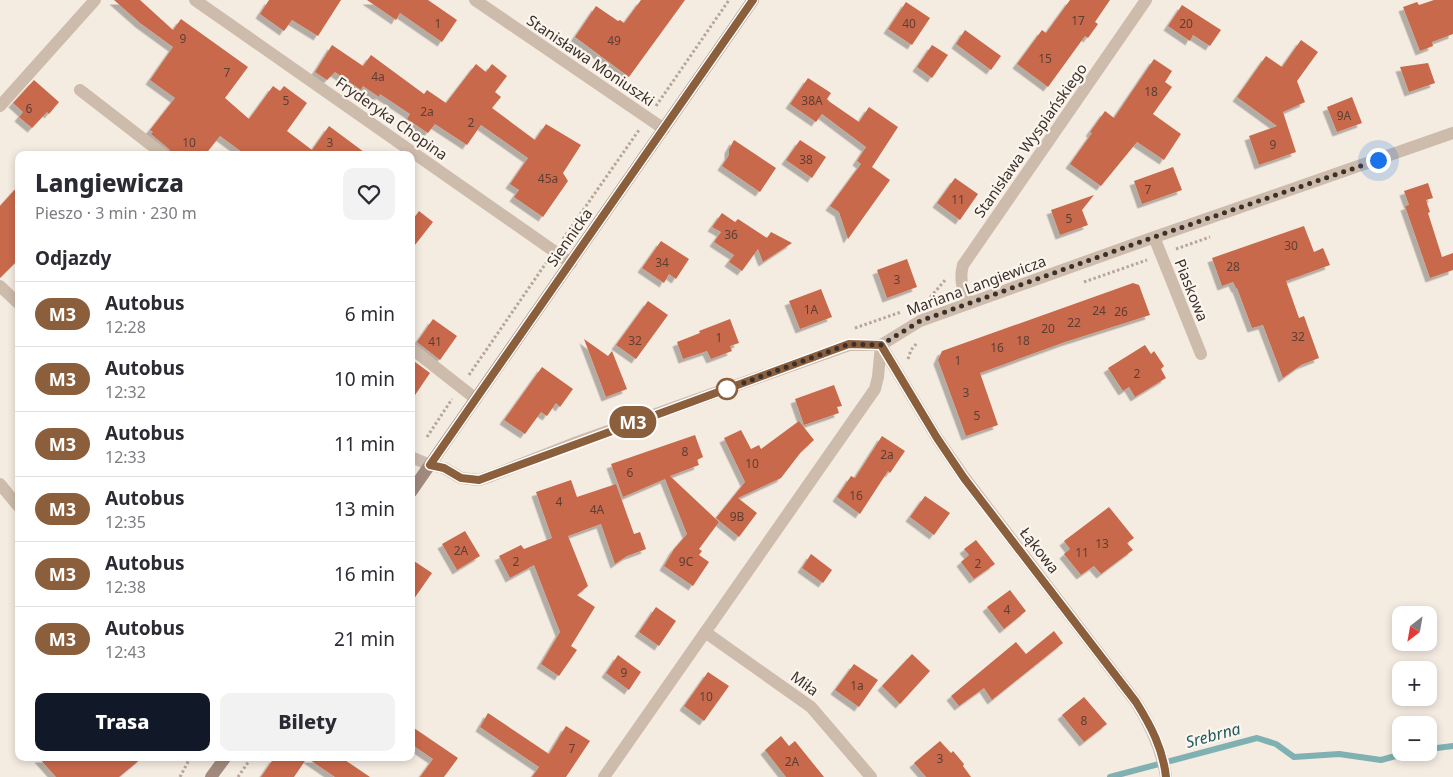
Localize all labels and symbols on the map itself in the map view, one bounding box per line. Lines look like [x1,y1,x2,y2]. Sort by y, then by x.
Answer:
street label: Stanisława Moniuszki [523,10,659,110]
house number: 17 [1071,12,1085,29]
house number: 1 [435,15,441,32]
house number: 40 [902,15,916,32]
house number: 20 [1179,15,1193,32]
house number: 9 [180,30,187,47]
house number: 49 [607,32,621,49]
house number: 15 [1038,50,1052,67]
street label: Stanisława Wyspiańskiego [969,59,1091,221]
house number: 7 [224,64,231,81]
house number: 4a [371,68,385,85]
street label: Fryderyka Chopina [332,72,452,164]
house number: 18 [1144,83,1158,100]
house number: 5 [283,92,290,109]
house number: 38A [801,92,823,109]
house number: 6 [26,100,33,117]
house number: 2a [420,103,434,120]
house number: 9A [1337,107,1352,124]
house number: 2 [468,114,475,131]
house number: 10 [182,134,196,151]
house number: 3 [327,134,334,151]
house number: 9 [1270,136,1277,153]
your location [1366,148,1391,173]
house number: 38 [799,151,813,168]
house number: 45a [538,170,558,187]
house number: 7 [1145,181,1152,198]
house number: 11 [951,191,965,208]
street label: Siennicka [542,204,596,270]
house number: 5 [1066,210,1073,227]
house number: 36 [724,226,738,243]
house number: 30 [1284,237,1298,254]
street label: Mariana Langiewicza [903,250,1049,320]
house number: 34 [655,254,669,271]
street label: Piaskowa [1170,256,1214,324]
house number: 28 [1226,258,1240,275]
house number: 3 [894,271,901,288]
house number: 1A [804,301,819,318]
house number: 24 [1092,302,1106,319]
house number: 26 [1114,303,1128,320]
house number: 22 [1067,314,1081,331]
house number: 20 [1041,320,1055,337]
house number: 32 [1291,328,1305,345]
house number: 1 [716,329,722,346]
house number: 32 [628,332,642,349]
house number: 18 [1016,332,1030,349]
house number: 41 [428,333,442,350]
house number: 16 [990,339,1004,356]
house number: 1 [955,352,961,369]
house number: 2 [1134,365,1141,382]
unlabelled marker [716,378,738,400]
house number: 3 [963,384,970,401]
line badge: M3 [610,406,656,438]
house number: 5 [974,407,981,424]
house number: 8 [682,443,689,460]
house number: 2a [880,446,894,463]
house number: 10 [745,455,759,472]
house number: 6 [627,464,634,481]
house number: 16 [849,487,863,504]
house number: 4 [556,493,563,510]
house number: 4A [590,501,605,518]
house number: 9B [730,508,745,525]
street label: Łąkowa [1016,523,1064,577]
house number: 13 [1095,535,1109,552]
house number: 2A [454,542,469,559]
house number: 11 [1075,544,1089,561]
house number: 2 [513,553,520,570]
house number: 9C [679,553,694,570]
house number: 2 [975,555,982,572]
house number: 4 [1004,601,1011,618]
north arrow [1392,606,1438,651]
house number: 9 [621,664,628,681]
street label: Miła [787,666,823,700]
house number: 1a [850,677,864,694]
house number: 10 [699,688,713,705]
house number: 8 [1081,712,1088,729]
water label: Srebrna [1183,717,1243,753]
house number: 7 [569,740,576,757]
house number: 3 [937,750,944,767]
house number: 2A [785,753,800,770]

